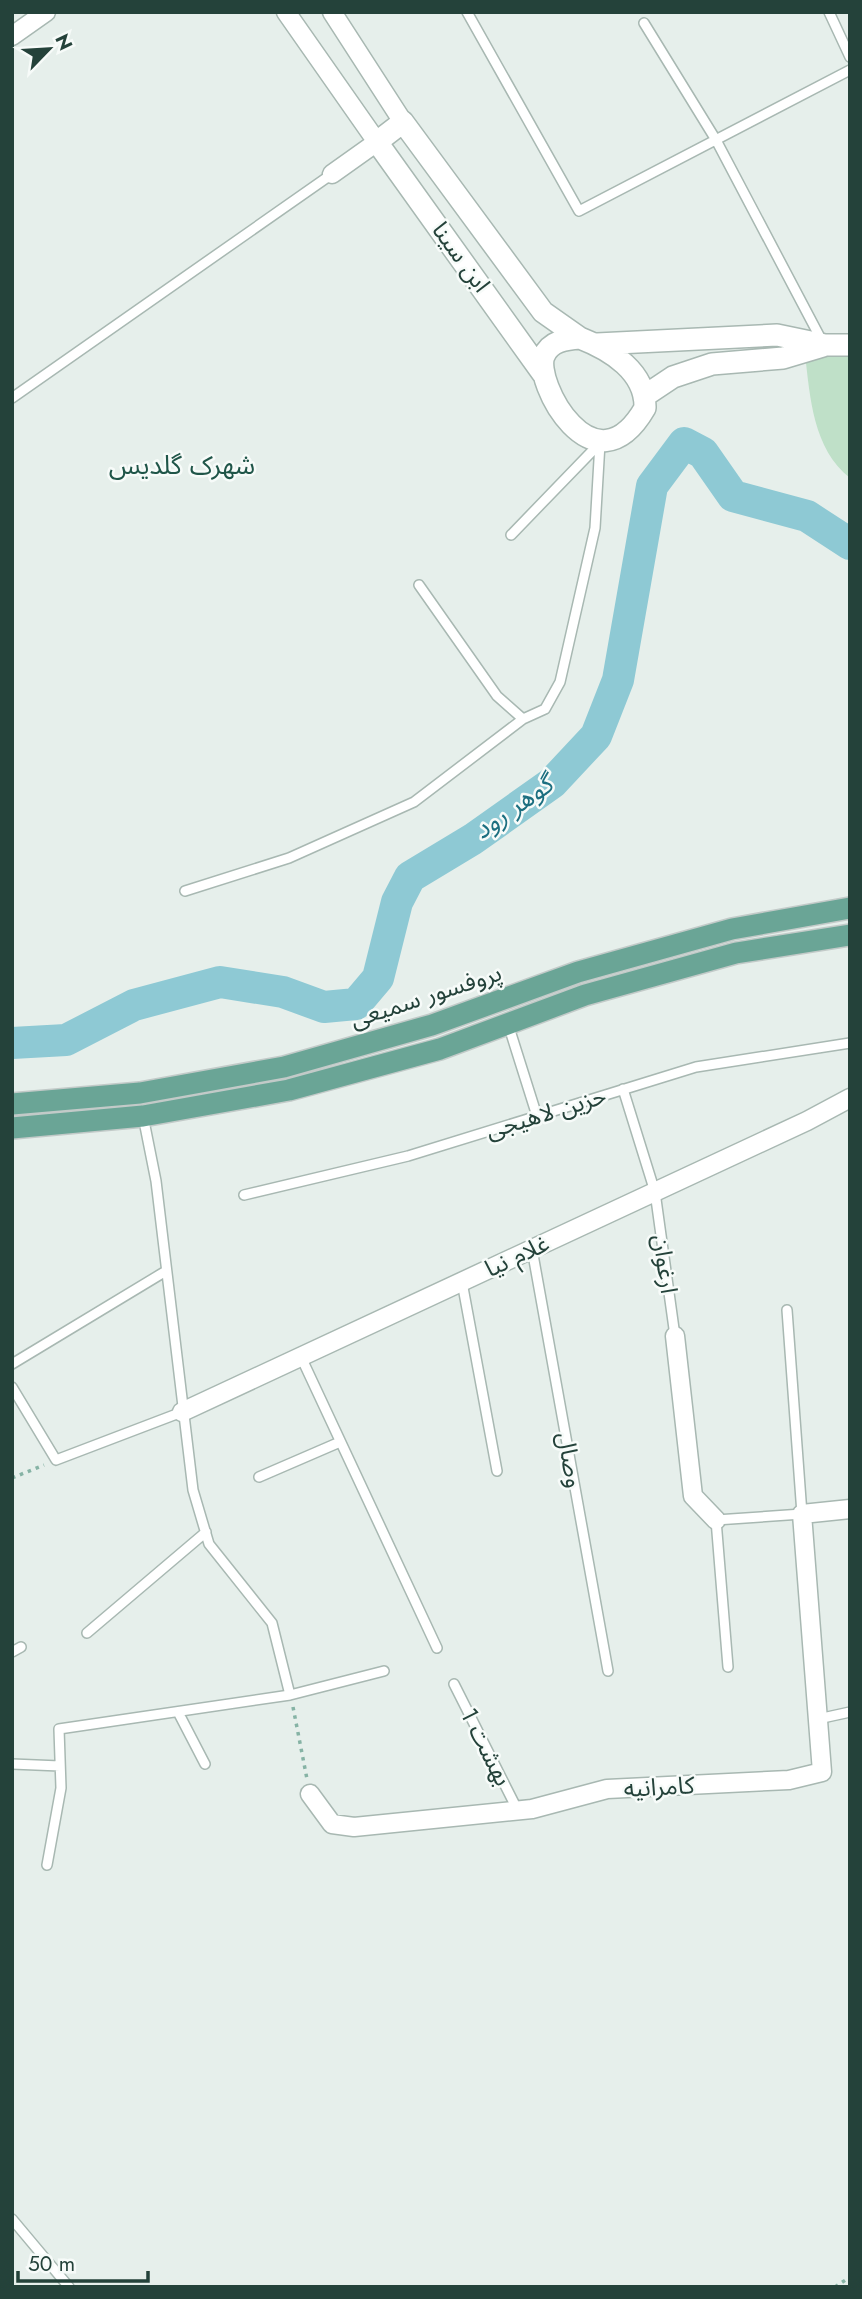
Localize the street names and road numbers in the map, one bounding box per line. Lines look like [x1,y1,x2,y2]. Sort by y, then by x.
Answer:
street label: ابن سینا [424,214,499,299]
street label: پروفسور سمیعی [345,955,506,1037]
street label: حزین لاهیجی [481,1078,610,1147]
street label: غلام نیا [479,1225,555,1287]
street label: ارغوان [644,1232,687,1296]
street label: وصال [548,1429,593,1491]
street label: بهشت 1 [452,1702,521,1792]
street label: کامرانیه [623,1767,697,1806]

